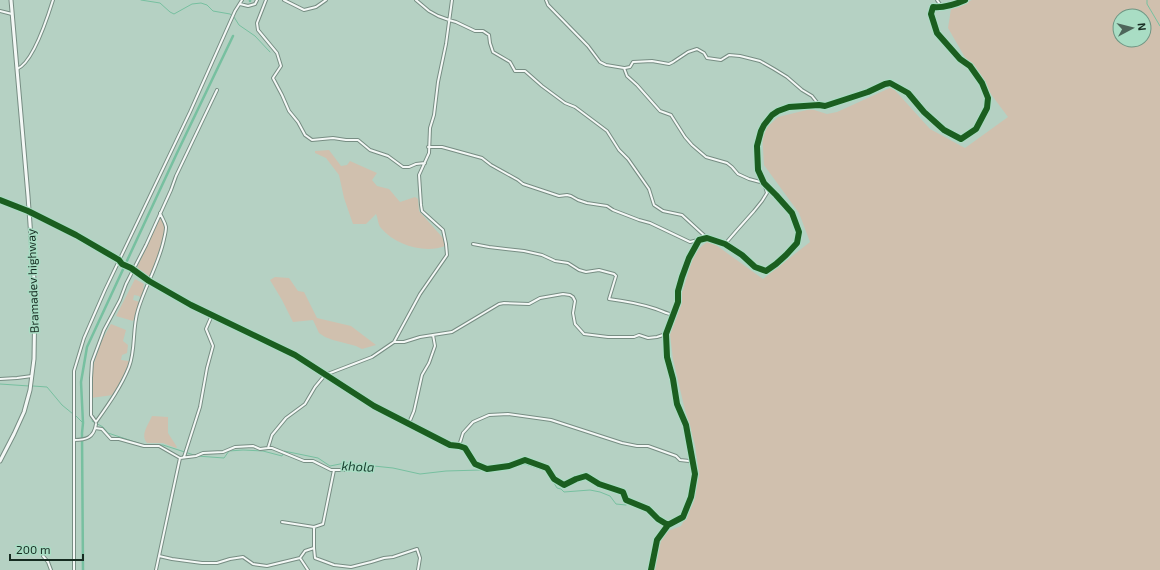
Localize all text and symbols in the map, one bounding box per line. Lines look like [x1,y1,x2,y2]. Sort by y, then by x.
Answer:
north arrow [1112,8,1152,48]
text: N [1135,22,1149,32]
street label: Bramadev highway [23,228,41,333]
water label: khola [341,457,375,475]
scale bar [10,536,83,562]
text: 200 m [16,542,50,556]

